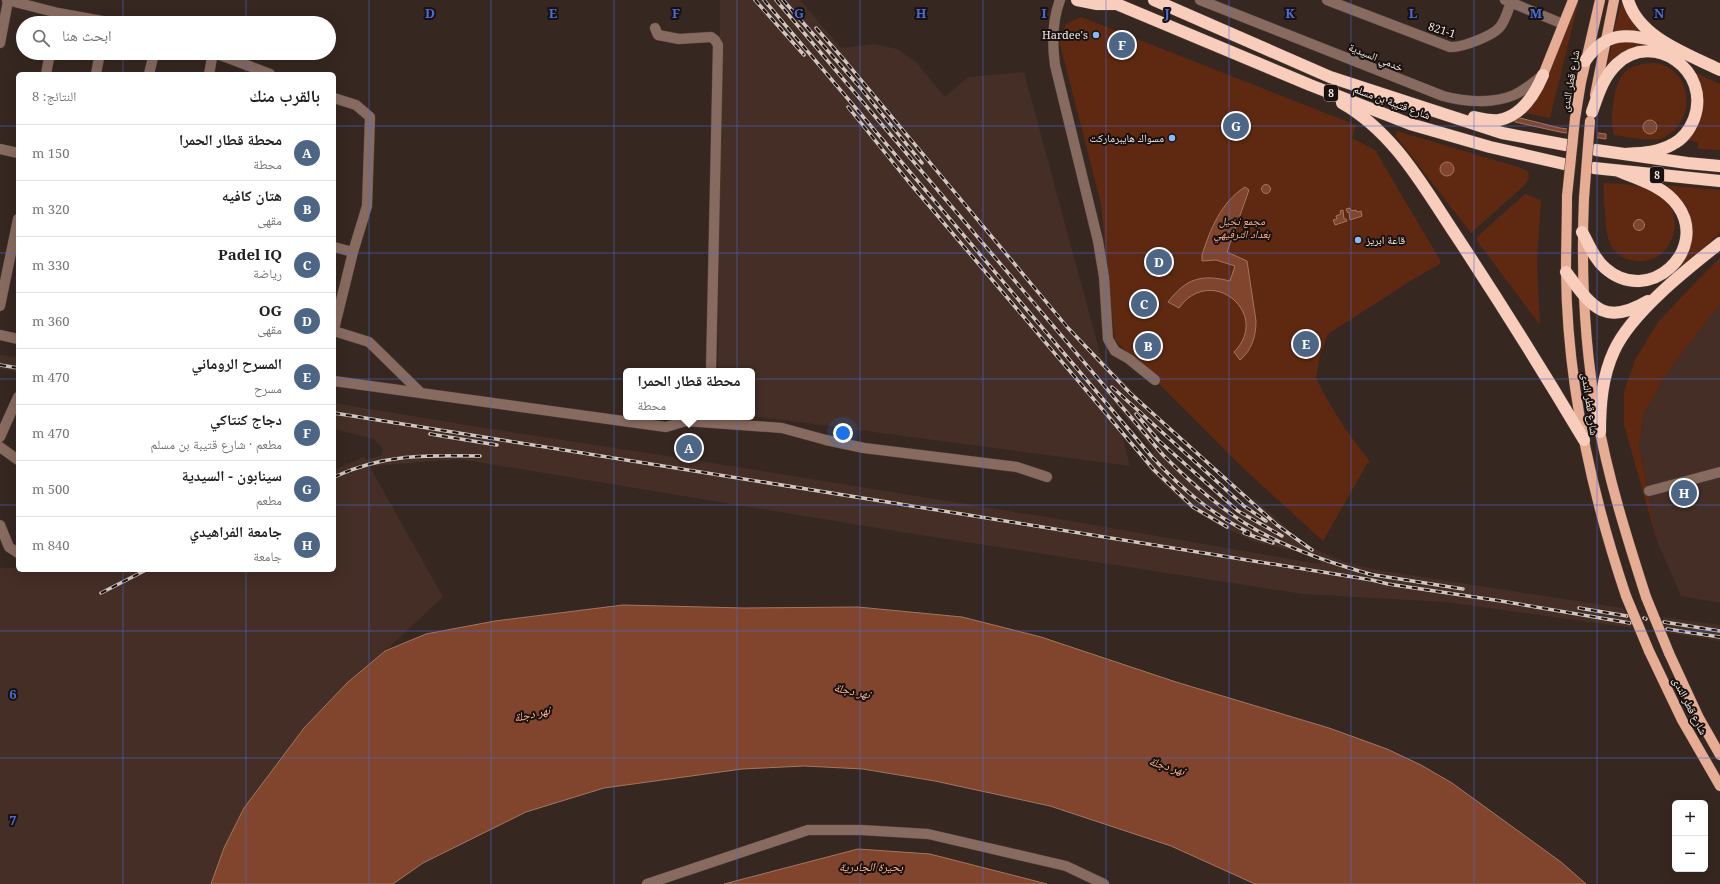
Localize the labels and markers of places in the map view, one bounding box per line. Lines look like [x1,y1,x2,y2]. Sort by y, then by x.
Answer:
place label: Hardee's [1042,27,1088,42]
marker: Hardee's [1091,30,1101,40]
pin: F [1109,30,1135,60]
pin: G [1223,111,1249,141]
place label: مسواك هايبرماركت [1090,130,1164,145]
marker: مسواك هايبرماركت [1167,133,1177,143]
place label: قاعة ابريز [1365,232,1405,247]
marker: قاعة ابريز [1353,235,1363,245]
pin: D [1146,247,1172,277]
pin: C [1131,289,1157,319]
pin: E [1293,329,1319,359]
pin: B [1135,331,1161,361]
pin: A [676,433,702,463]
pin: H [1671,478,1697,508]

